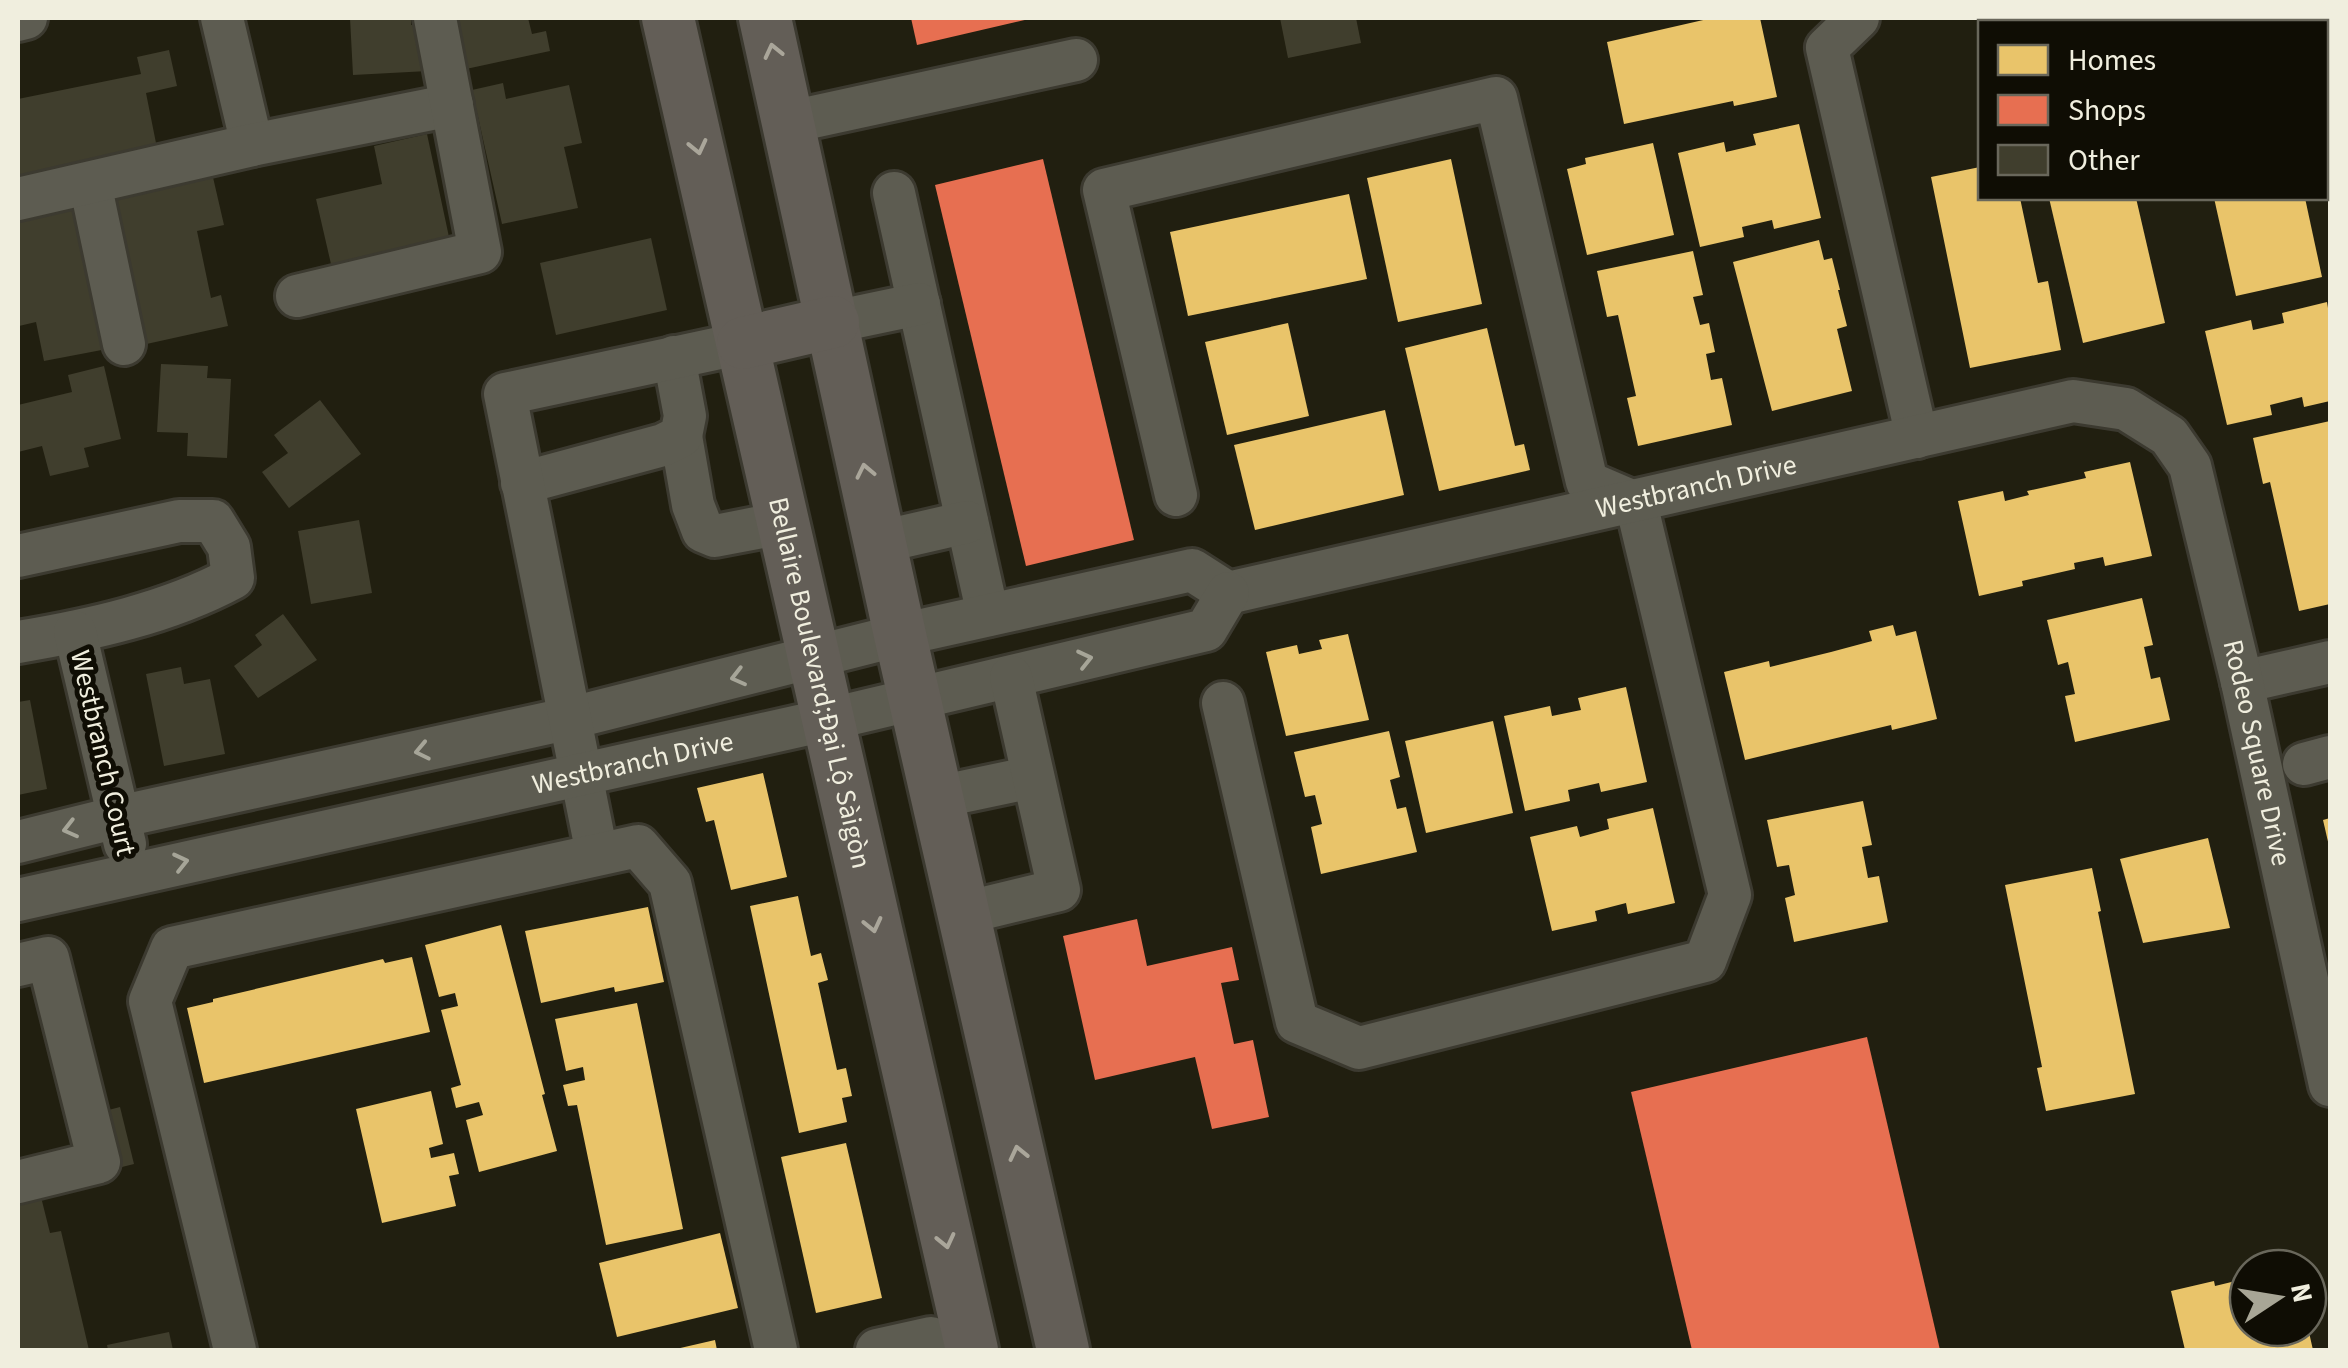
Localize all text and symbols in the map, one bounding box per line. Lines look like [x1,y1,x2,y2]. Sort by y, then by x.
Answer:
legend [1978,20,2328,200]
text: Homes [2068,39,2156,82]
one-way arrow [764,43,785,60]
text: Shops [2068,89,2146,132]
one-way arrow [686,138,707,155]
text: Other [2068,139,2140,182]
street label: Westbranch Drive [1592,444,1800,529]
one-way arrow [856,463,877,480]
street label: Bellaire Boulevard;Đại Lộ Sàigòn [758,493,882,873]
street label: Rodeo Square Drive [2213,636,2302,870]
street label: Westbranch Court [60,646,146,860]
one-way arrow [1076,650,1093,671]
one-way arrow [730,665,747,686]
street label: Westbranch Drive [529,721,737,805]
one-way arrow [414,739,431,760]
one-way arrow [62,817,79,838]
one-way arrow [172,853,189,874]
one-way arrow [862,916,883,933]
one-way arrow [1009,1145,1030,1162]
one-way arrow [935,1232,956,1249]
north arrow [2228,1248,2328,1348]
text: N [2280,1280,2323,1306]

